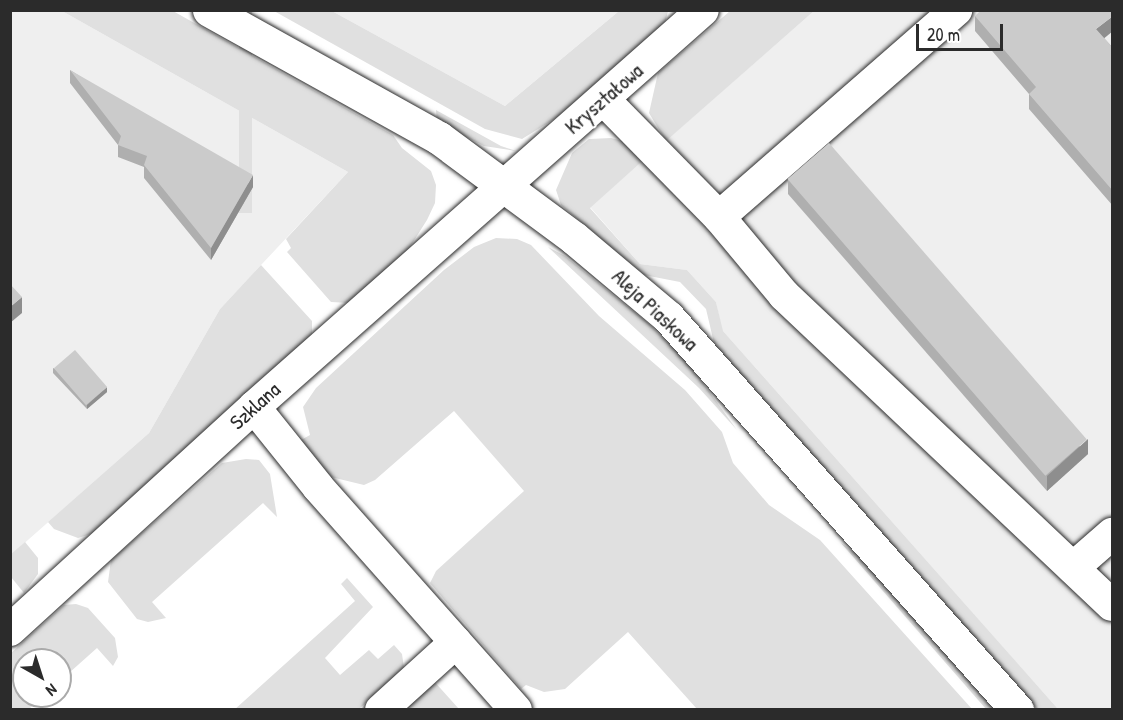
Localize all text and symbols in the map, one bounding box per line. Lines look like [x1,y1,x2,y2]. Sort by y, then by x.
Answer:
scale bar [919,12,1006,50]
text: 20 m [927,22,960,47]
street label: Kryształowa [560,58,648,140]
street label: Aleja Piaskowa [607,264,703,356]
street label: Szklana [225,377,285,435]
north arrow [12,648,72,708]
text: N [42,679,62,702]

